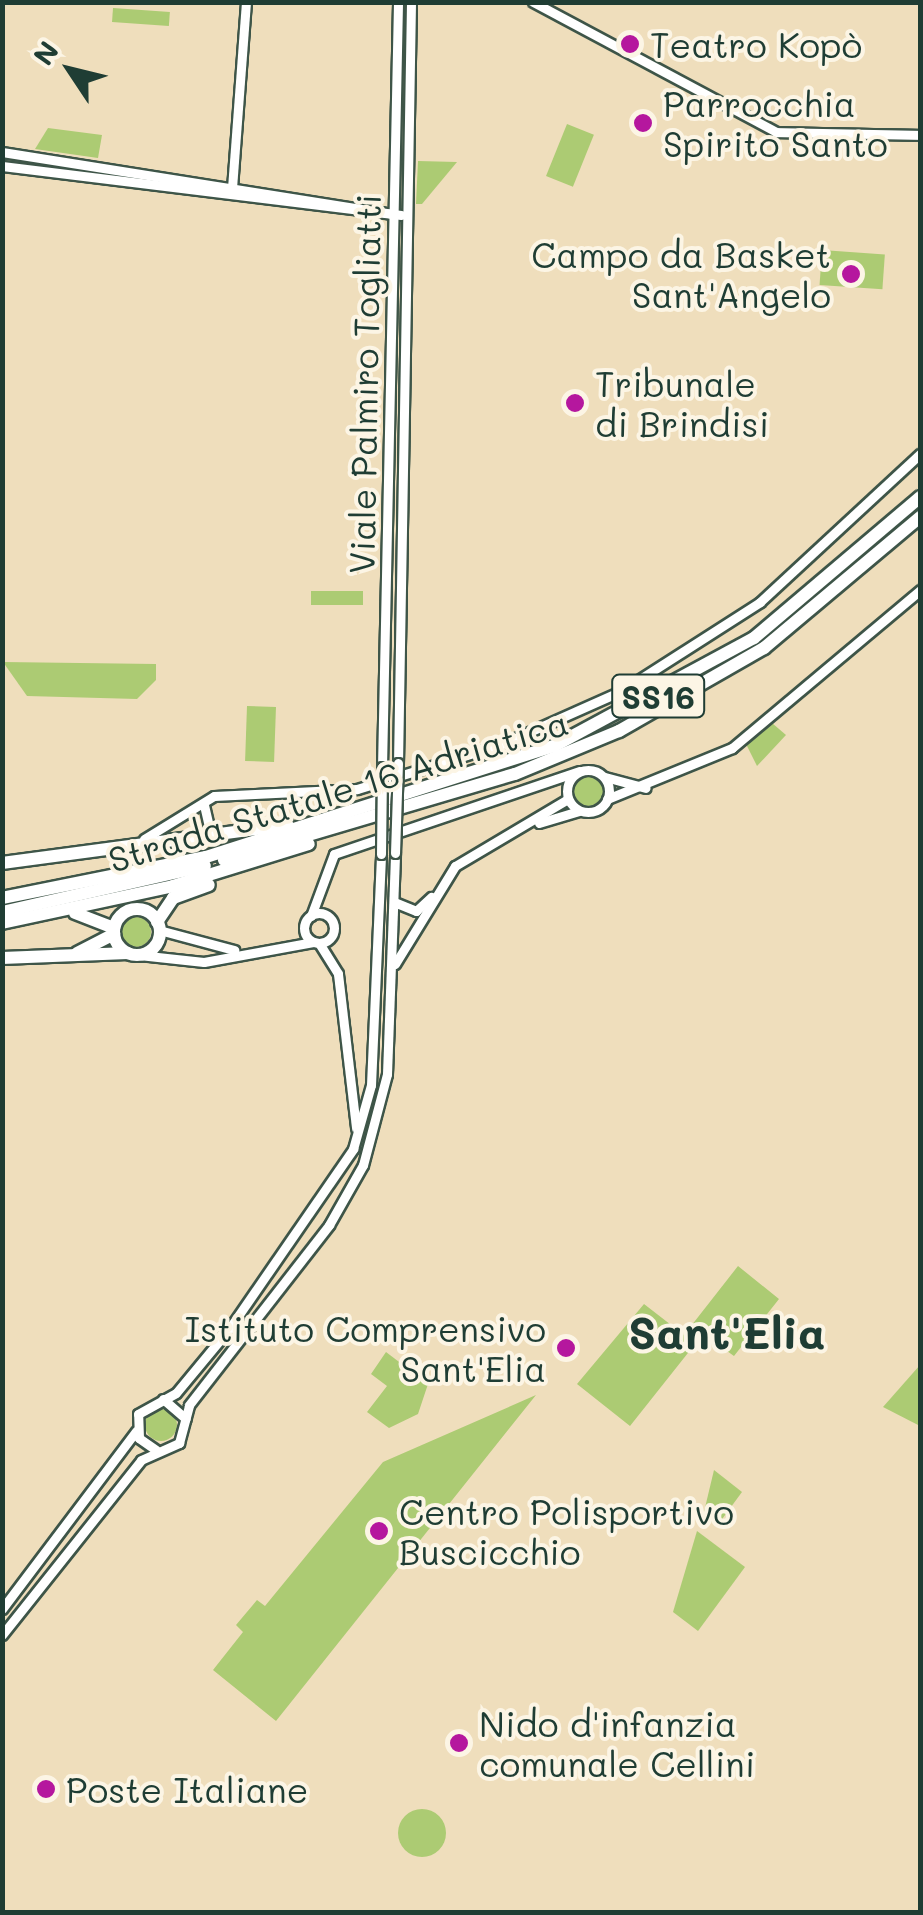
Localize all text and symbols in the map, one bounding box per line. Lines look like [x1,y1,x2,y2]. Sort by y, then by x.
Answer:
north arrow [20,20,120,120]
place label: Teatro Kopò [650,23,862,65]
marker: Teatro Kopò [619,33,641,55]
text: N [25,34,66,72]
place label: Parrocchia Spirito Santo [663,82,888,164]
marker: Parrocchia Spirito Santo [632,112,654,134]
street label: Viale Palmiro Togliatti [340,194,388,574]
place label: Campo da Basket Sant'Angelo [531,233,831,315]
marker: Campo da Basket Sant'Angelo [840,263,862,285]
place label: Tribunale di Brindisi [595,362,769,444]
marker: Tribunale di Brindisi [564,392,586,414]
road number: SS16 [610,669,706,723]
street label: Strada Statale 16 Adriatica [103,700,573,880]
district label: Sant'Elia [628,1305,826,1359]
place label: Istituto Comprensivo Sant'Elia [185,1307,546,1389]
marker: Istituto Comprensivo Sant'Elia [555,1337,577,1359]
place label: Centro Polisportivo Buscicchio [399,1490,734,1572]
marker: Centro Polisportivo Buscicchio [368,1520,390,1542]
place label: Nido d'infanzia comunale Cellini [479,1702,755,1784]
marker: Nido d'infanzia comunale Cellini [448,1732,470,1754]
place label: Poste Italiane [66,1768,308,1810]
marker: Poste Italiane [35,1778,57,1800]

